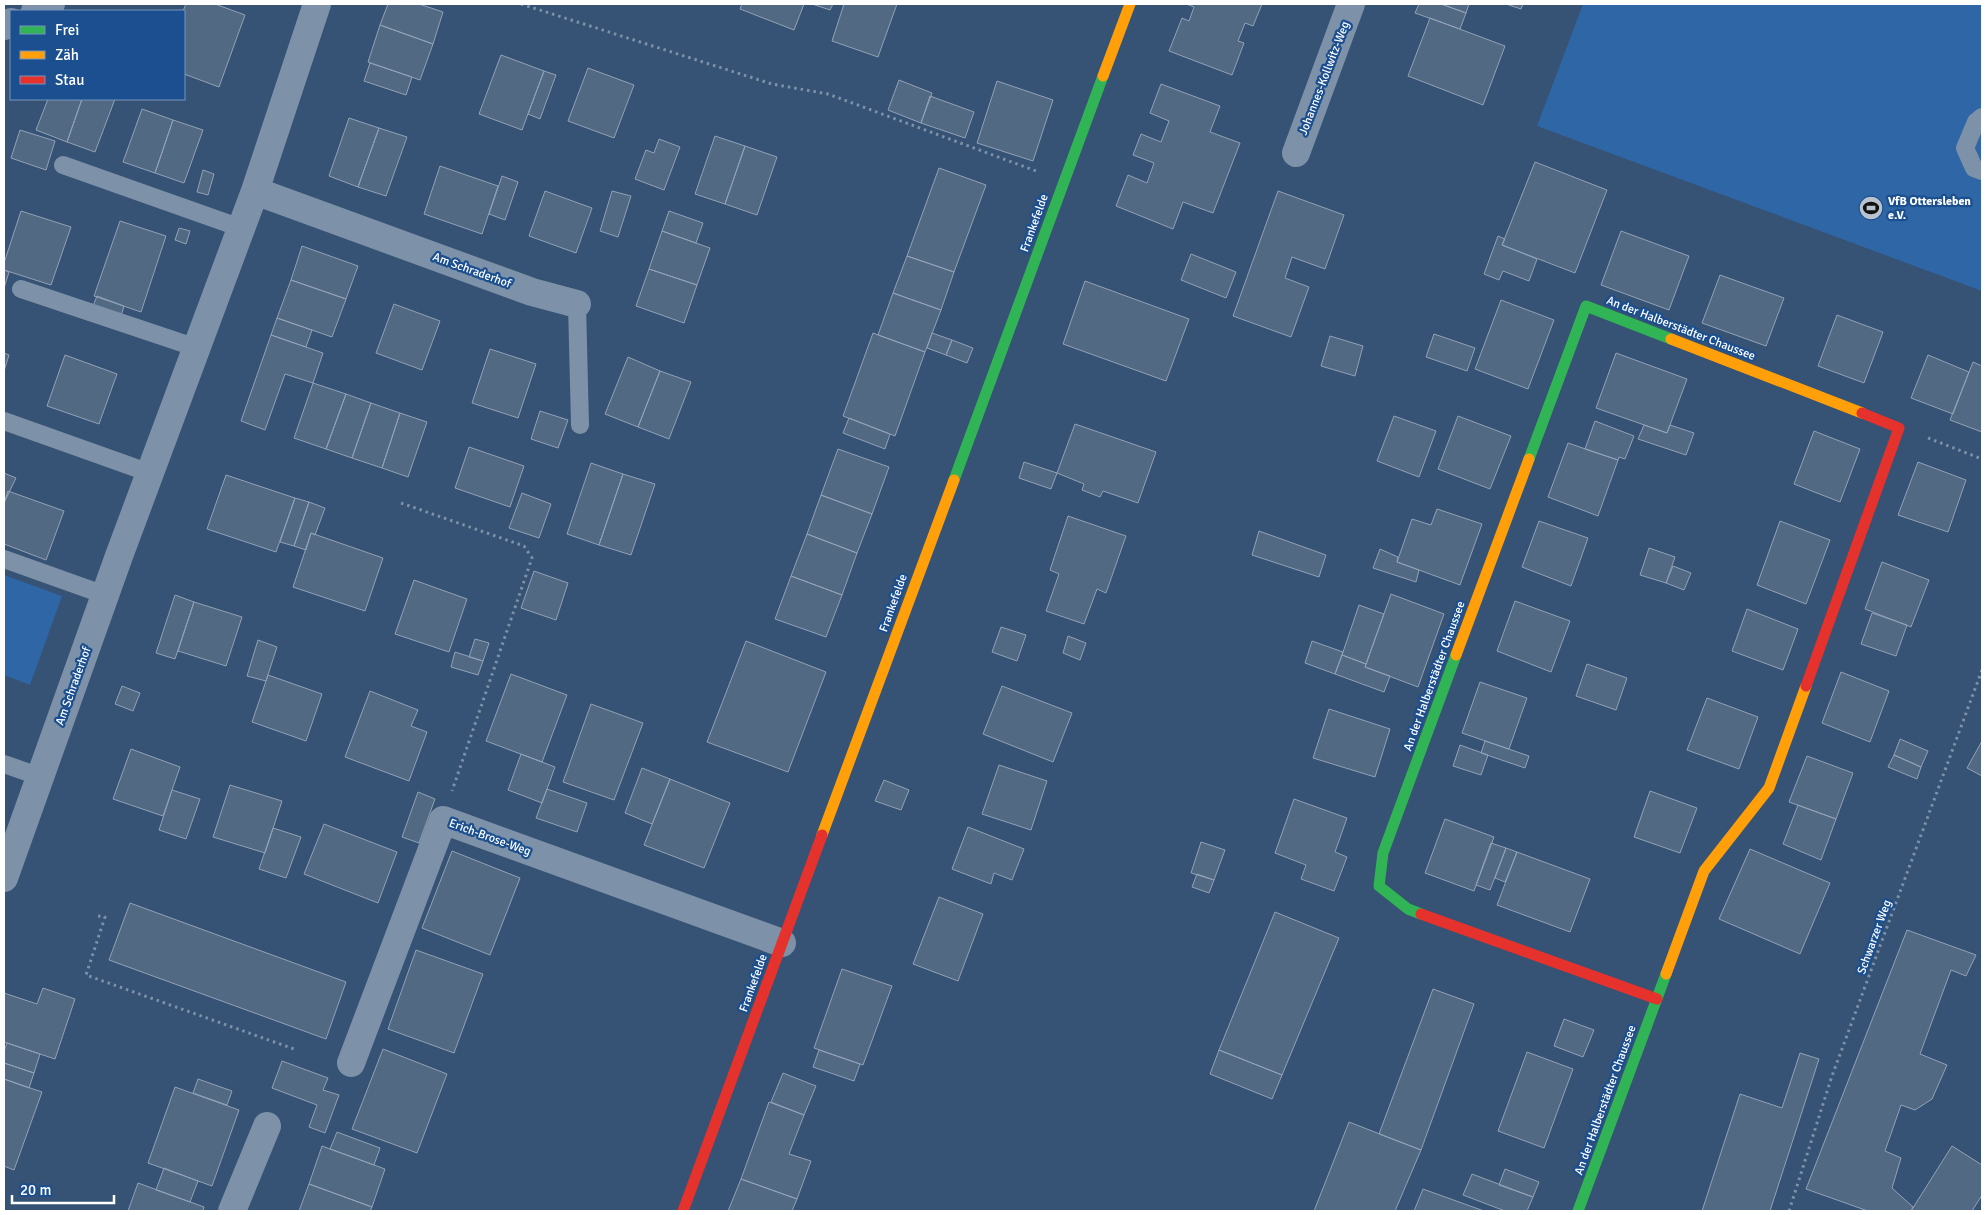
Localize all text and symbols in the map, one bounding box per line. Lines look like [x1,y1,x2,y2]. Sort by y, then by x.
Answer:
legend [10,10,185,100]
street label: Johannes-Kollwitz-Weg [1296,19,1353,137]
text: Frei [55,21,79,39]
text: Zäh [55,46,79,64]
text: Stau [55,71,84,89]
street label: Frankefelde [1017,192,1052,254]
place label: VfB Ottersleben e.V. [1888,194,1971,223]
sports icon: VfB Ottersleben e.V. [1858,195,1884,221]
street label: Am Schraderhof [431,249,514,292]
street label: An der Halberstädter Chaussee [1604,293,1757,364]
street label: Frankefelde [876,572,911,634]
street label: An der Halberstädter Chaussee [1400,599,1469,753]
street label: Am Schraderhof [52,644,95,727]
street label: Erich-Brose-Weg [447,816,533,859]
street label: Schwarzer Weg [1854,898,1895,976]
street label: Frankefelde [736,952,771,1014]
street label: An der Halberstädter Chaussee [1571,1023,1640,1177]
scale bar [12,1172,115,1204]
text: 20 m [20,1181,51,1199]

